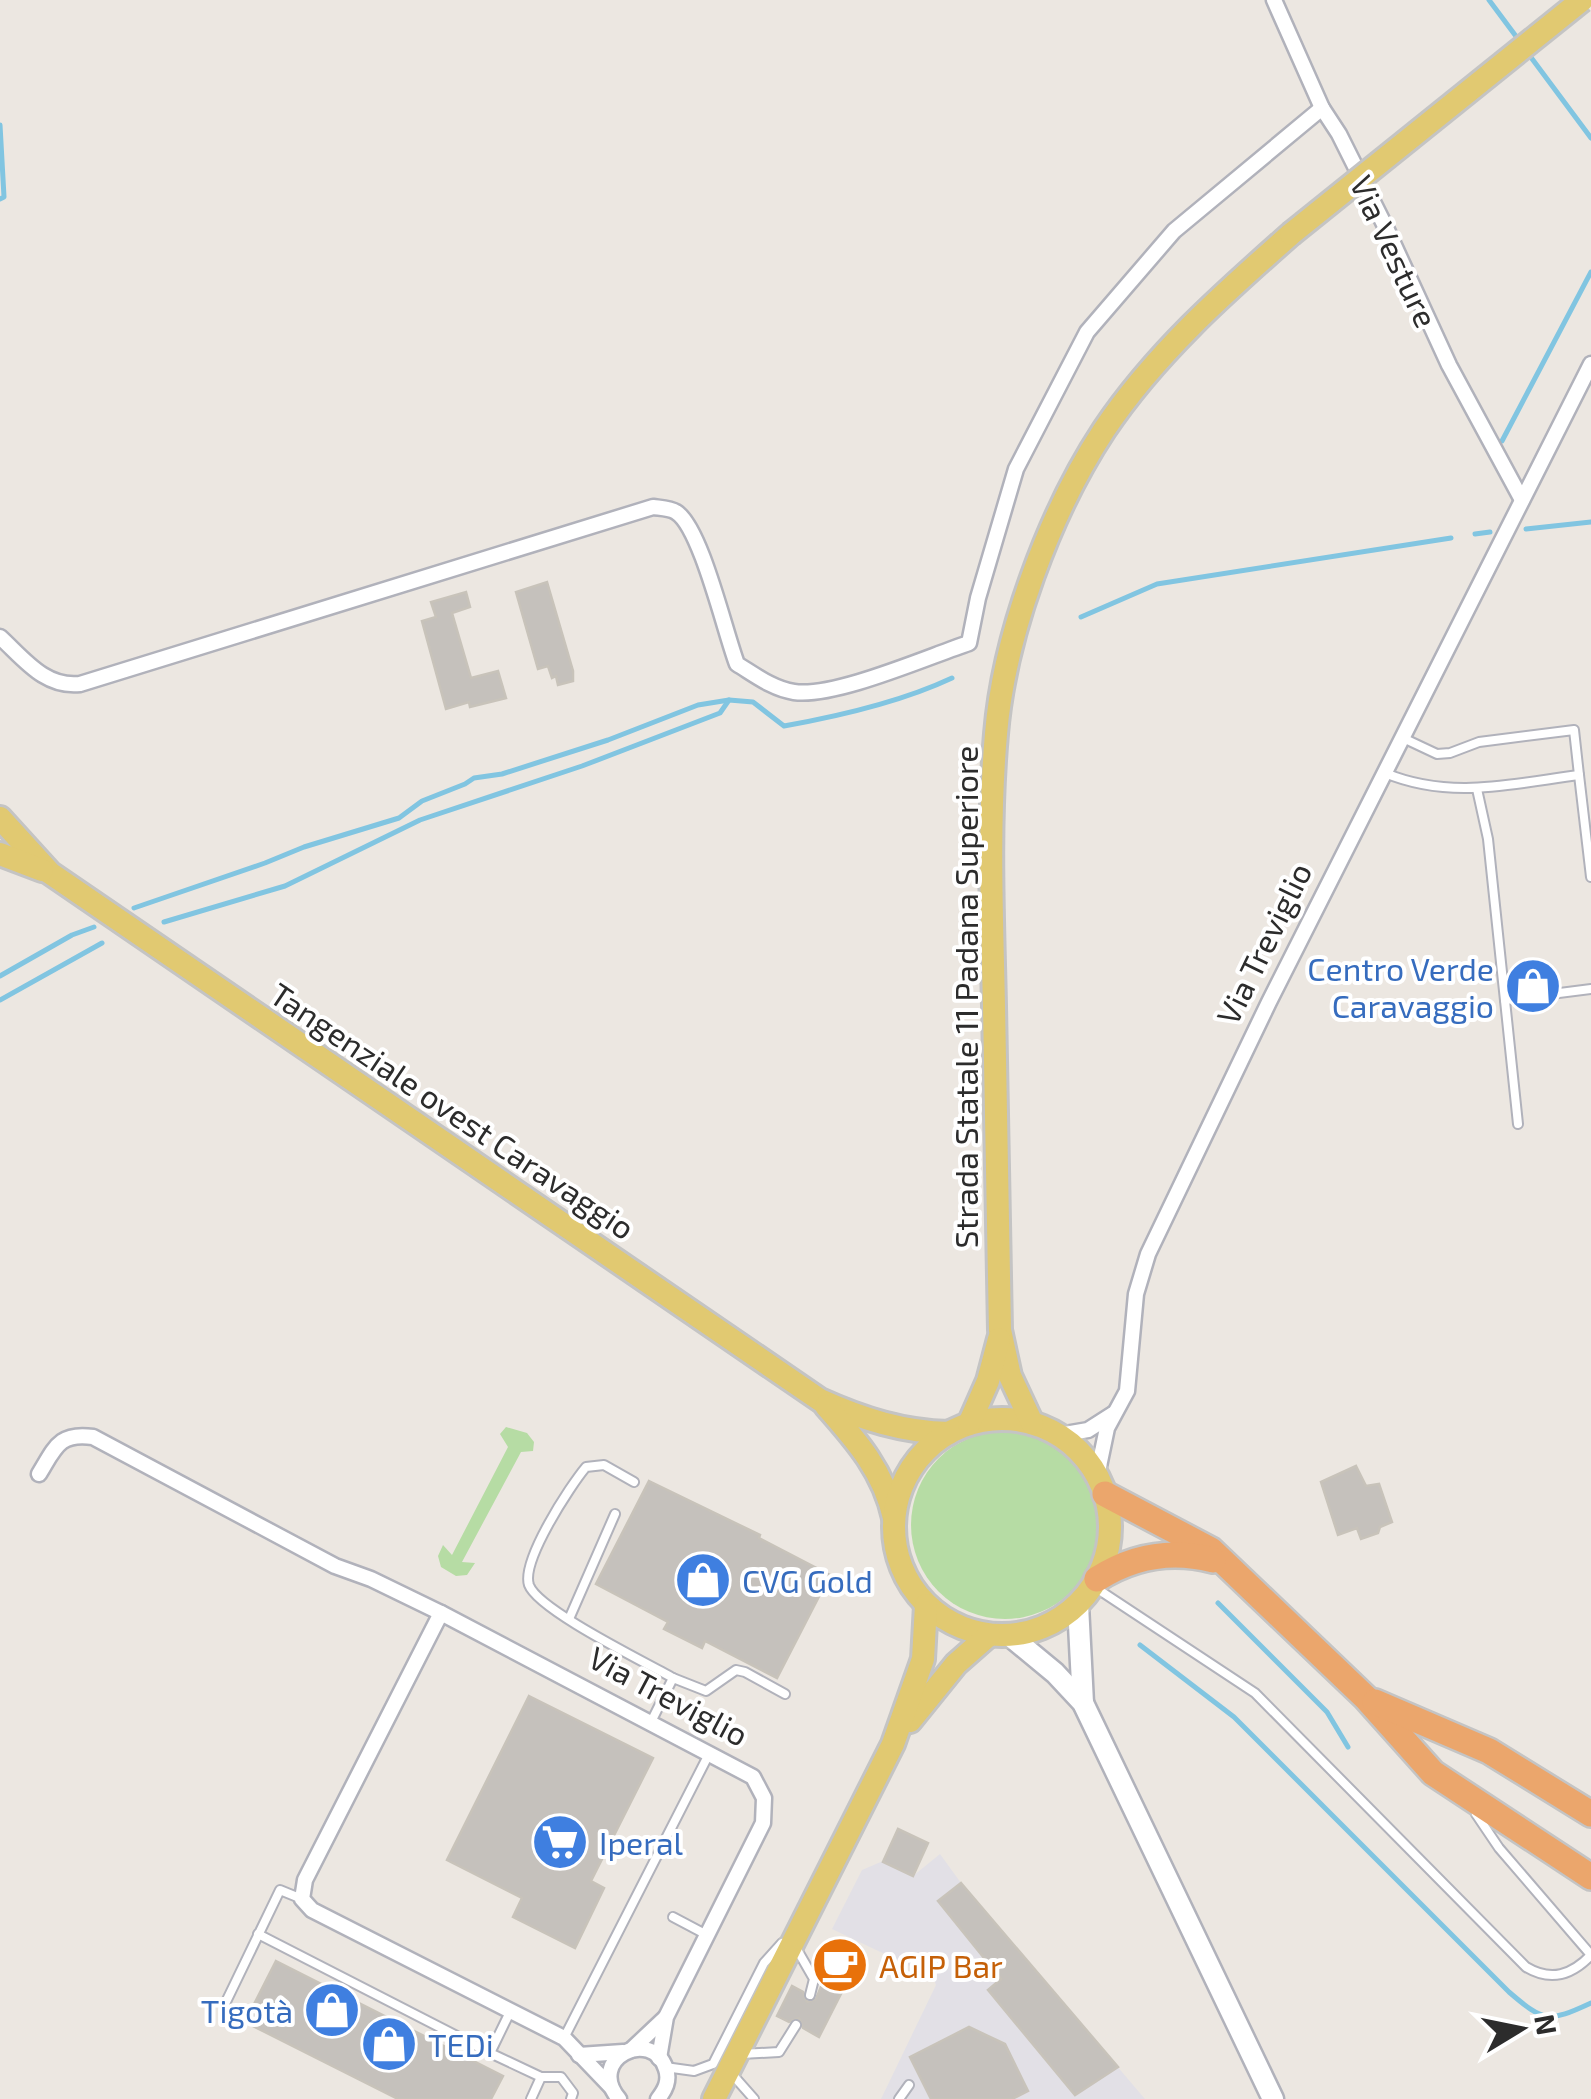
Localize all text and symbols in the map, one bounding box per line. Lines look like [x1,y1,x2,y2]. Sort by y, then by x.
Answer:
street label: Via Vesture [1343,169,1447,333]
street label: Strada Statale 11 Padana Superiore [946,745,984,1249]
street label: Via Treviglio [1208,856,1318,1030]
place label: Centro Verde Caravaggio [1307,949,1494,1024]
shop icon: Centro Verde Caravaggio [1503,956,1563,1016]
street label: Tangenziale ovest Caravaggio [264,974,642,1246]
shop icon: CVG Gold [673,1550,733,1610]
place label: CVG Gold [742,1561,873,1599]
street label: Via Treviglio [583,1637,755,1753]
supermarket icon: Iperal [530,1812,590,1872]
place label: Iperal [599,1823,684,1861]
cafe icon: AGIP Bar [810,1935,870,1995]
place label: AGIP Bar [879,1946,1003,1984]
north arrow [1471,1979,1571,2079]
shop icon: Tigotà [302,1980,362,2040]
place label: Tigotà [201,1991,293,2029]
text: N [1528,2012,1565,2037]
shop icon: TEDi [359,2014,419,2074]
place label: TEDi [428,2025,494,2063]

